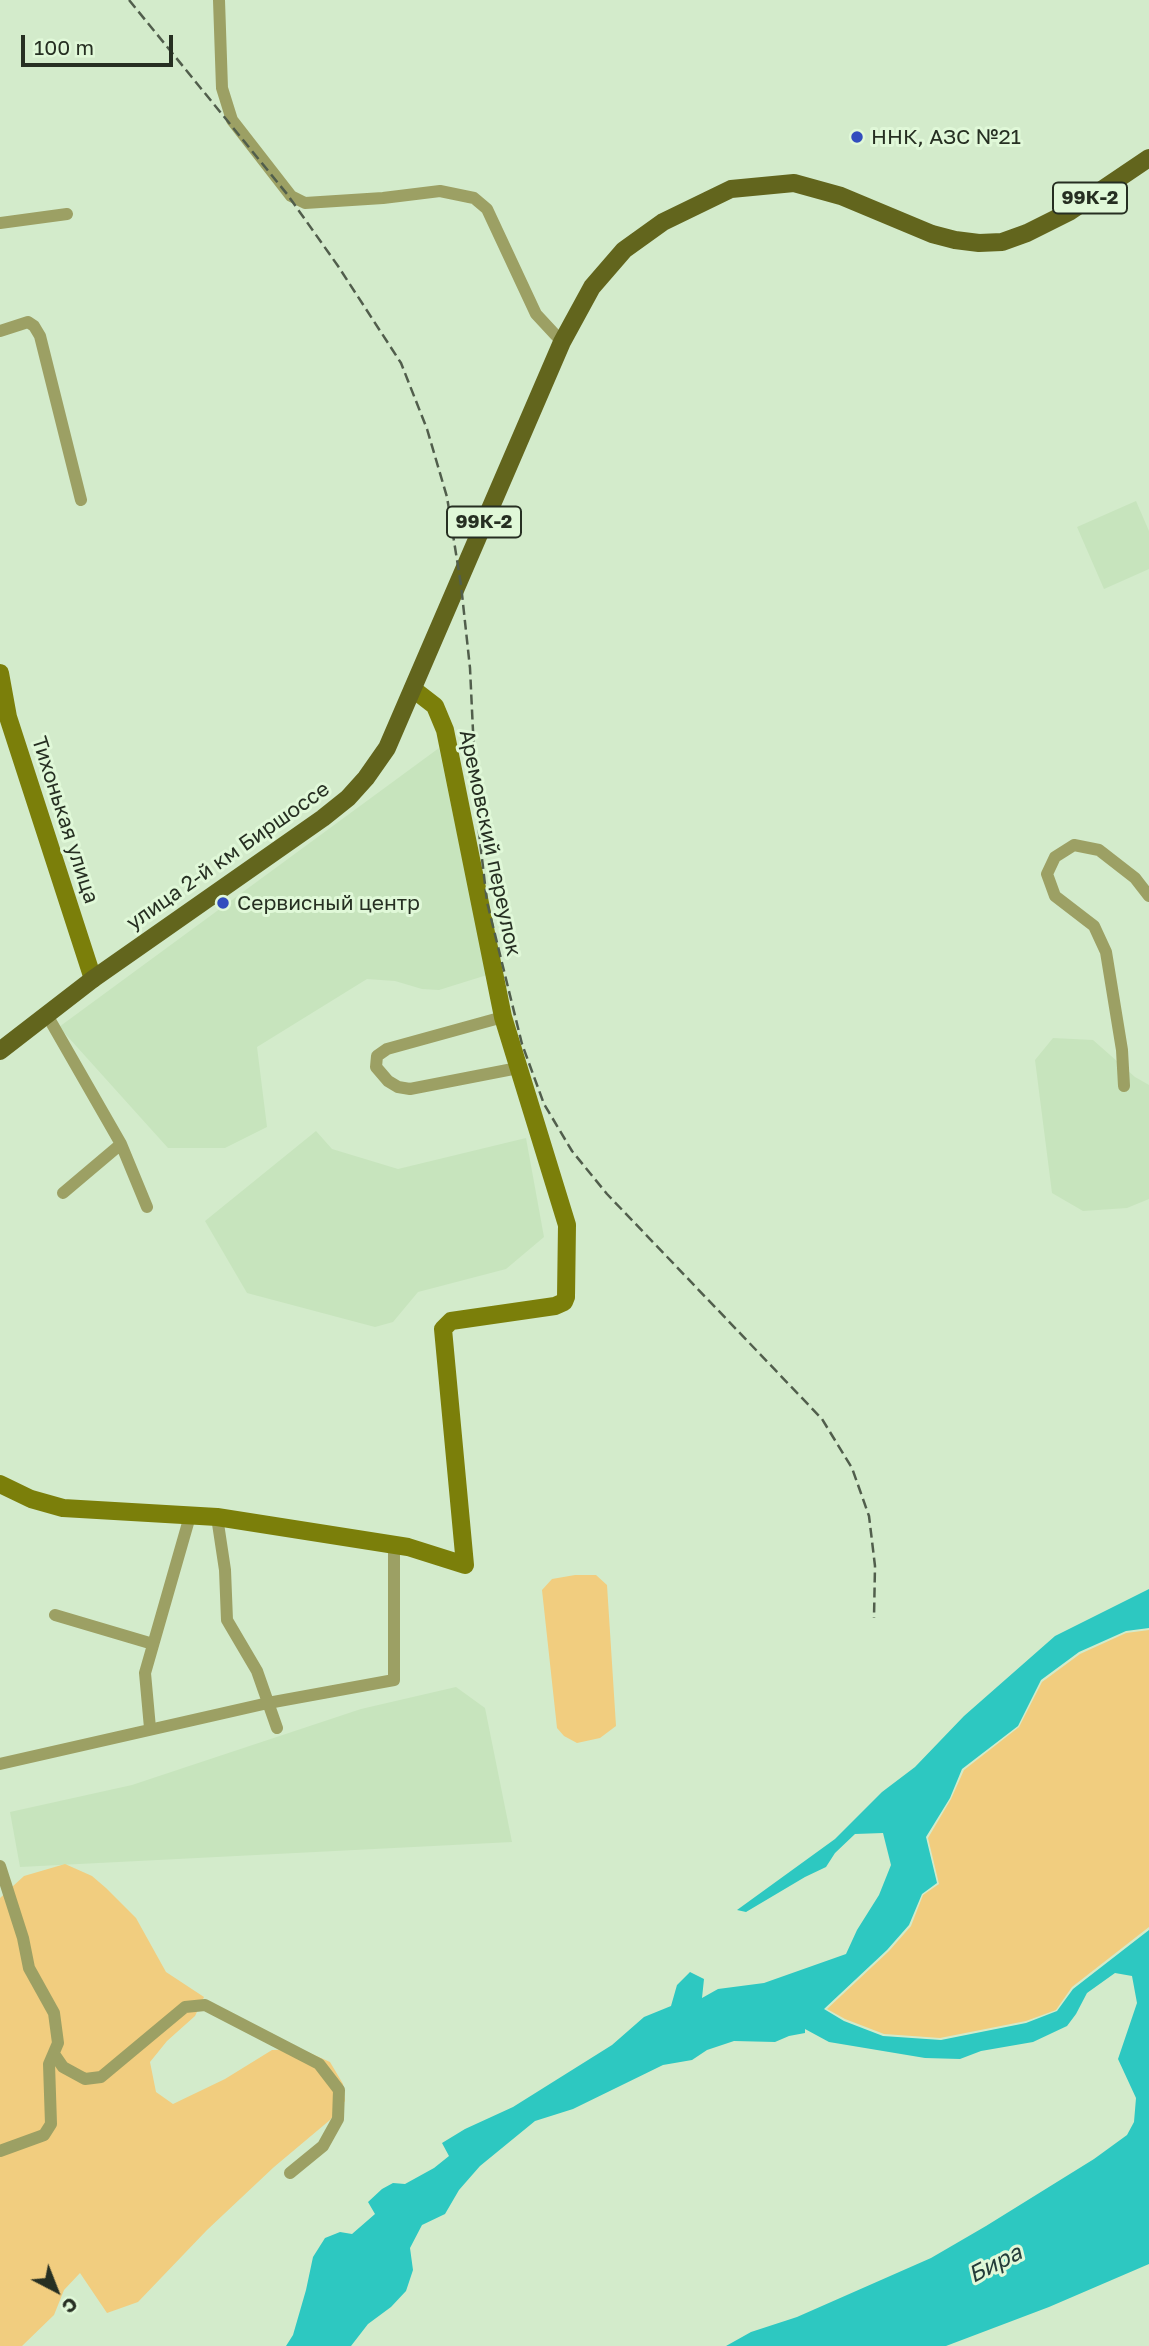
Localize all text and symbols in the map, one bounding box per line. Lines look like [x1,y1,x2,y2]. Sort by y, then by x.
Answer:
scale bar [24,21,177,65]
text: 100 m [34,34,94,60]
place label: ННК, АЗС №21 [871,124,1021,150]
marker: ННК, АЗС №21 [849,129,865,145]
road number: 99К-2 [1053,182,1127,214]
road number: 99К-2 [447,506,521,538]
street label: Аремовский переулок [454,727,526,959]
street label: Тихонькая улица [26,733,104,907]
street label: улица 2-й км Биршоссе [122,776,334,936]
place label: Сервисный центр [237,890,420,916]
marker: Сервисный центр [215,895,231,911]
water label: Бира [964,2239,1026,2289]
north arrow [21,2255,91,2325]
text: С [58,2293,83,2319]

